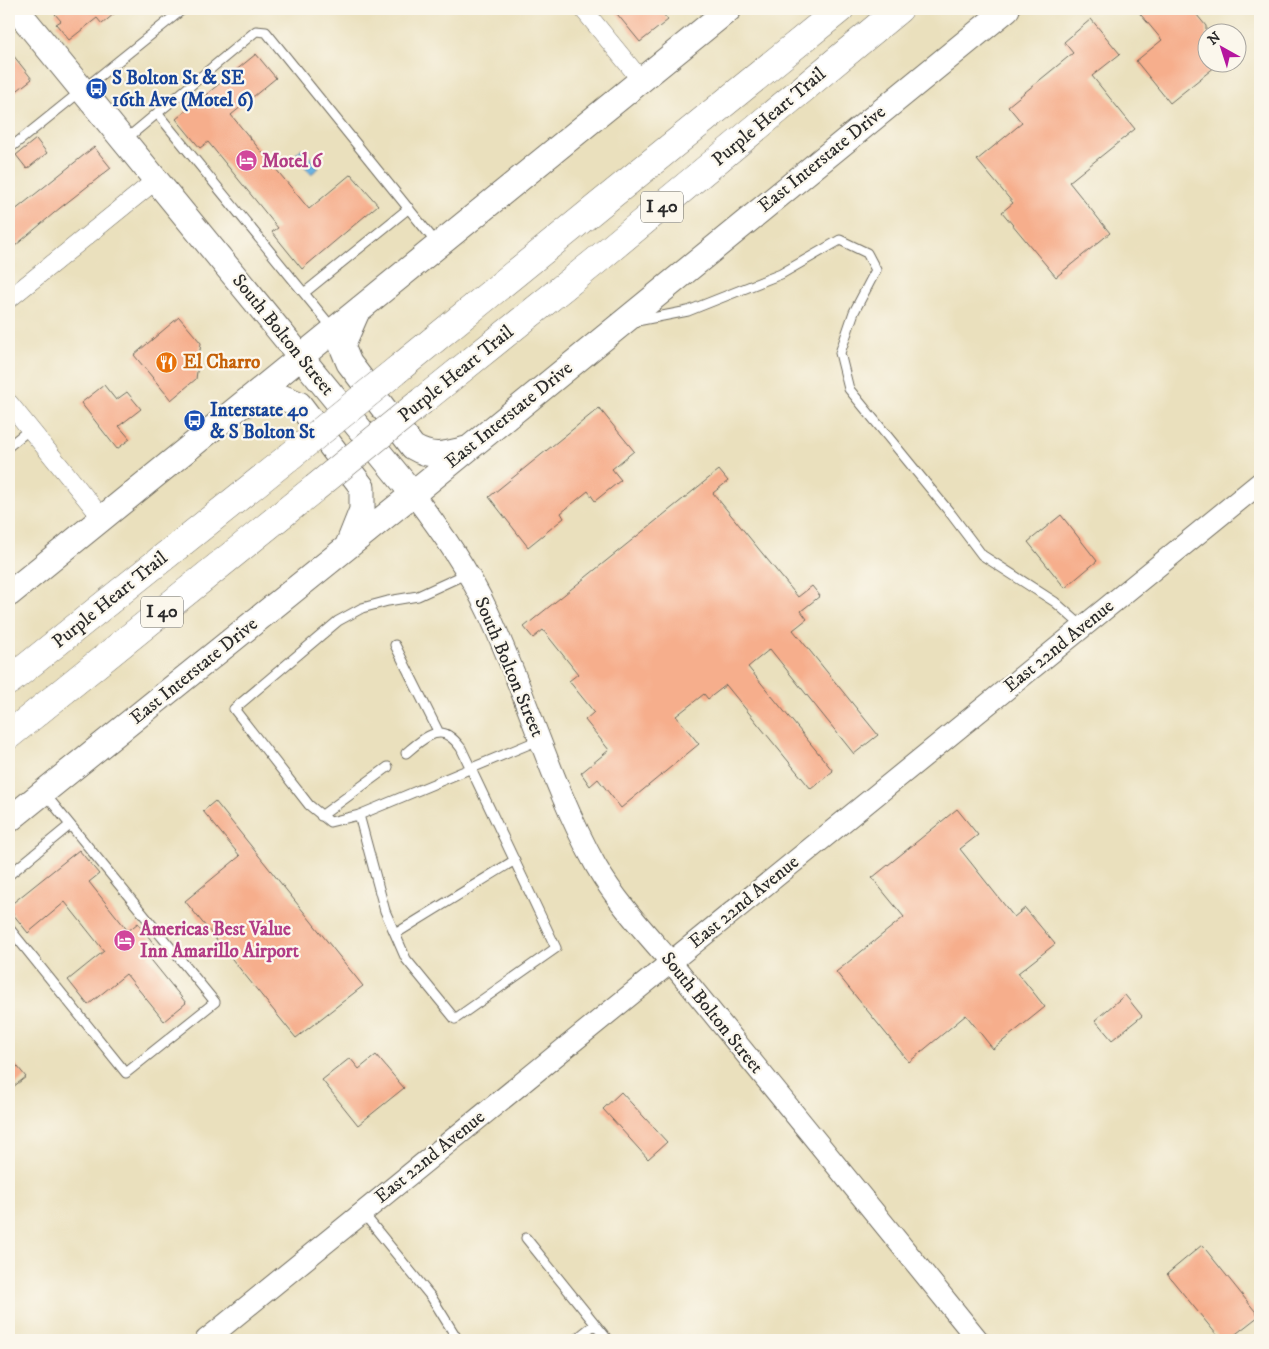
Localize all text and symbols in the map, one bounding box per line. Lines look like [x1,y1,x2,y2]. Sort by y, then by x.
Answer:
north arrow [1196,22,1246,72]
text: N [1204,28,1225,49]
street label: Purple Heart Trail [707,63,831,171]
place label: S Bolton St & SE 16th Ave (Motel 6) [112,67,254,112]
bus stop icon: S Bolton St & SE 16th Ave (Motel 6) [84,77,108,101]
street label: East Interstate Drive [754,100,891,218]
hotel icon: Motel 6 [234,149,258,173]
place label: Motel 6 [262,150,323,173]
road number: I 40 [641,192,683,222]
street label: South Bolton Street [227,270,339,400]
street label: Purple Heart Trail [394,320,518,427]
restaurant icon: El Charro [155,350,179,374]
place label: El Charro [183,351,260,374]
street label: East Interstate Drive [441,356,578,474]
place label: Interstate 40 & S Bolton St [210,399,316,444]
bus stop icon: Interstate 40 & S Bolton St [182,409,206,433]
street label: Purple Heart Trail [48,546,172,653]
street label: South Bolton Street [469,594,549,740]
street label: East 22nd Avenue [999,595,1119,697]
road number: I 40 [141,596,183,628]
street label: East Interstate Drive [126,612,263,730]
street label: East 22nd Avenue [684,851,804,953]
place label: Americas Best Value Inn Amarillo Airport [139,918,300,963]
hotel icon: Americas Best Value Inn Amarillo Airport [112,928,136,952]
street label: South Bolton Street [656,948,768,1078]
street label: East 22nd Avenue [370,1106,490,1208]

